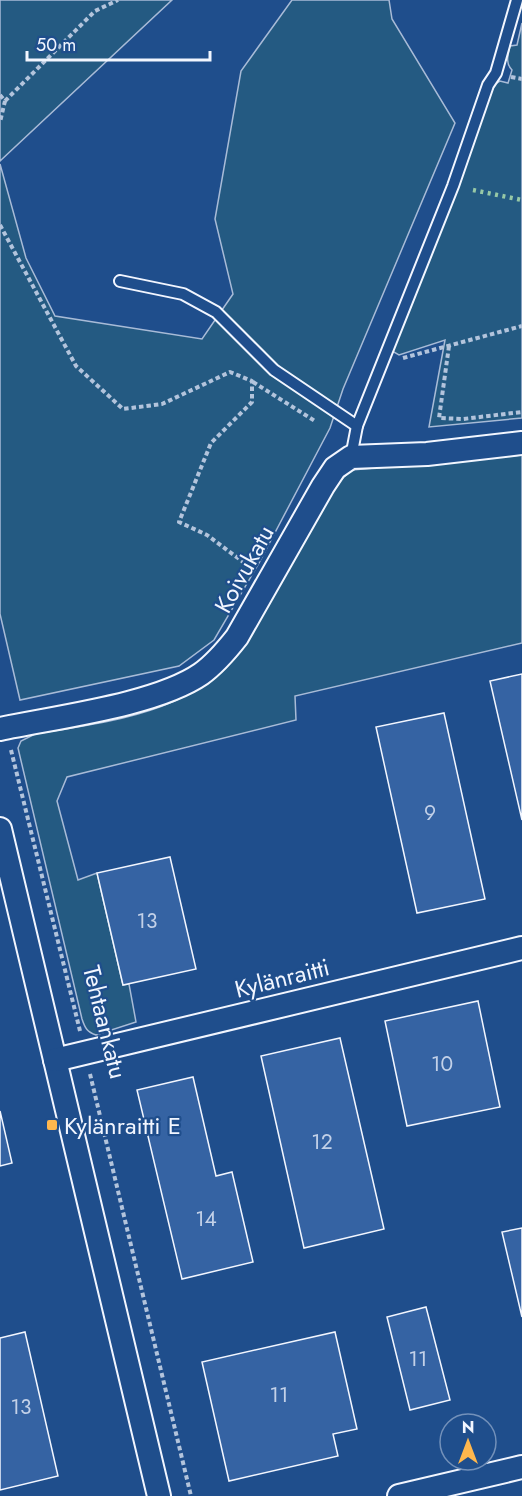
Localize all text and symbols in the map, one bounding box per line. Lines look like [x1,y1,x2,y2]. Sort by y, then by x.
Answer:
scale bar [27,24,210,62]
text: 50 m [36,32,76,58]
street label: Koivukatu [205,519,283,619]
house number: 9 [424,798,436,828]
house number: 13 [137,906,157,936]
street label: Kylänraitti [231,949,333,1007]
street label: Tehtaankatu [74,962,136,1082]
house number: 10 [431,1049,453,1079]
place label: Kylänraitti E [64,1108,181,1143]
marker: Kylänraitti E [45,1118,59,1132]
house number: 12 [311,1127,333,1157]
house number: 14 [195,1204,217,1234]
house number: 11 [409,1344,427,1374]
house number: 11 [270,1380,288,1410]
house number: 13 [11,1392,31,1422]
north arrow [438,1412,498,1472]
text: N [462,1416,474,1439]

